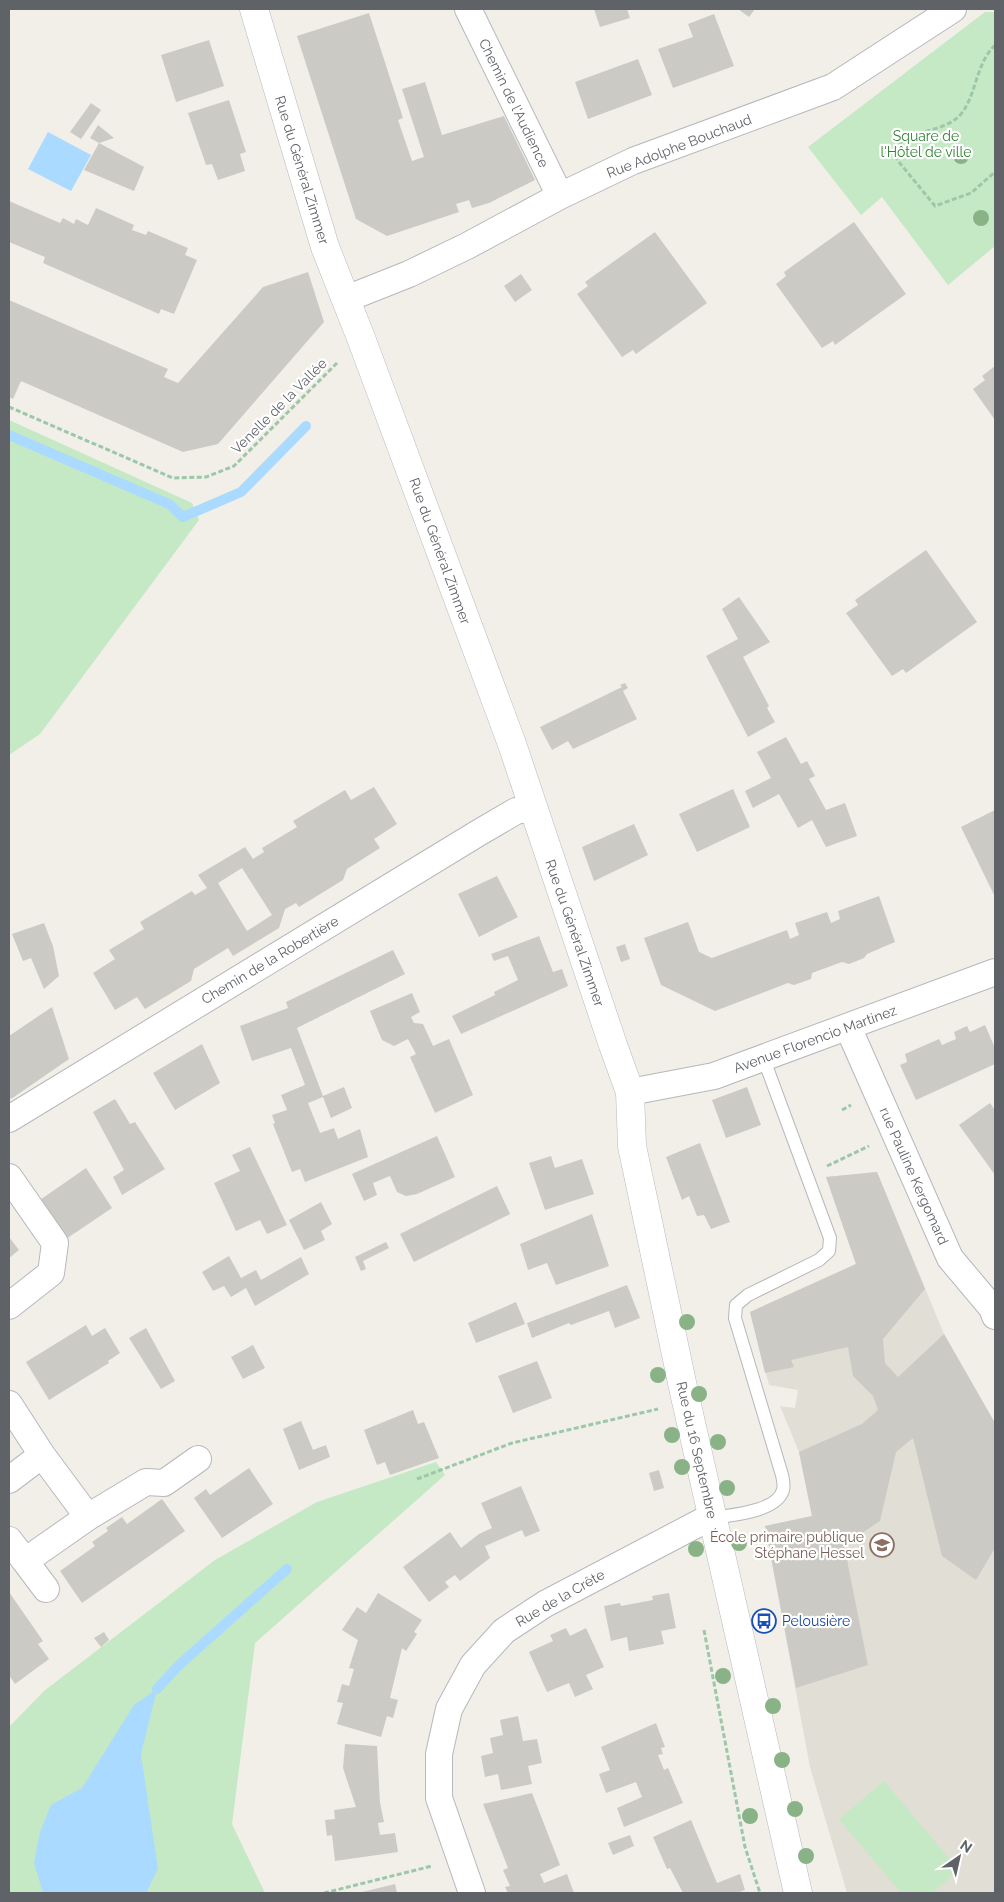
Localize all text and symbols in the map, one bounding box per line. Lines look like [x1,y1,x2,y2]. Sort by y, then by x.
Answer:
street label: Chemin de l'Audience [476,36,552,170]
street label: Rue du Général Zimmer [272,94,332,246]
street label: Rue Adolphe Bouchaud [604,111,754,181]
park label: Square de l'Hôtel de ville [880,128,972,160]
street label: Venelle de la Vallée [228,355,330,457]
street label: Rue du Général Zimmer [406,476,474,626]
street label: Rue du Général Zimmer [542,857,608,1009]
street label: Chemin de la Robertière [199,913,341,1007]
street label: Avenue Florencio Martinez [731,1002,899,1076]
street label: rue Pauline Kergomard [876,1105,952,1247]
street label: Rue du 16 Septembre [673,1380,721,1520]
place label: École primaire publique Stéphane Hessel [710,1528,864,1561]
school or university icon: École primaire publique Stéphane Hessel [869,1532,895,1558]
street label: Rue de la Crête [513,1566,607,1630]
bus stop icon: Pelousière [751,1608,777,1634]
place label: Pelousière [782,1613,850,1629]
north arrow [934,1832,984,1882]
text: N [957,1837,975,1856]

